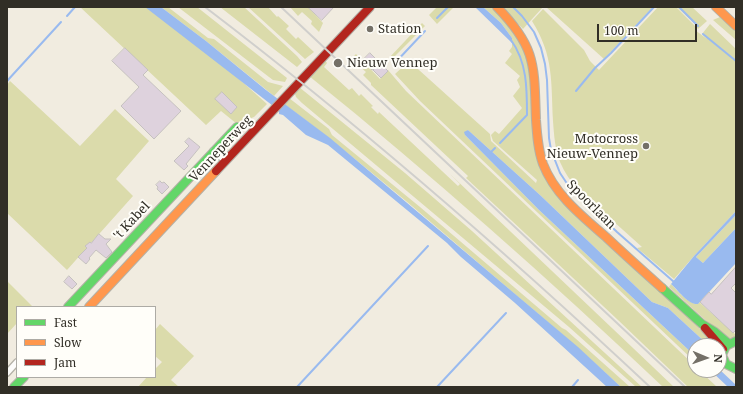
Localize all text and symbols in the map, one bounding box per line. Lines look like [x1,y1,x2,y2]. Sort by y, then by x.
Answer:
scale bar [599,16,699,42]
place label: Station [378,21,422,37]
text: 100 m [604,22,639,39]
marker: Station [365,24,375,34]
place label: Nieuw Vennep [347,55,438,71]
marker: Nieuw Vennep [332,57,344,69]
street label: Venneperweg [186,113,256,185]
place label: Motocross Nieuw-Vennep [547,131,638,162]
marker: Motocross Nieuw-Vennep [641,141,651,151]
street label: Spoorlaan [563,177,619,233]
street label: 't Kabel [111,199,153,243]
legend [16,306,156,378]
text: Fast [54,314,77,331]
text: Slow [54,334,82,351]
north arrow [687,338,727,378]
text: Jam [54,354,76,371]
text: N [711,354,726,363]

